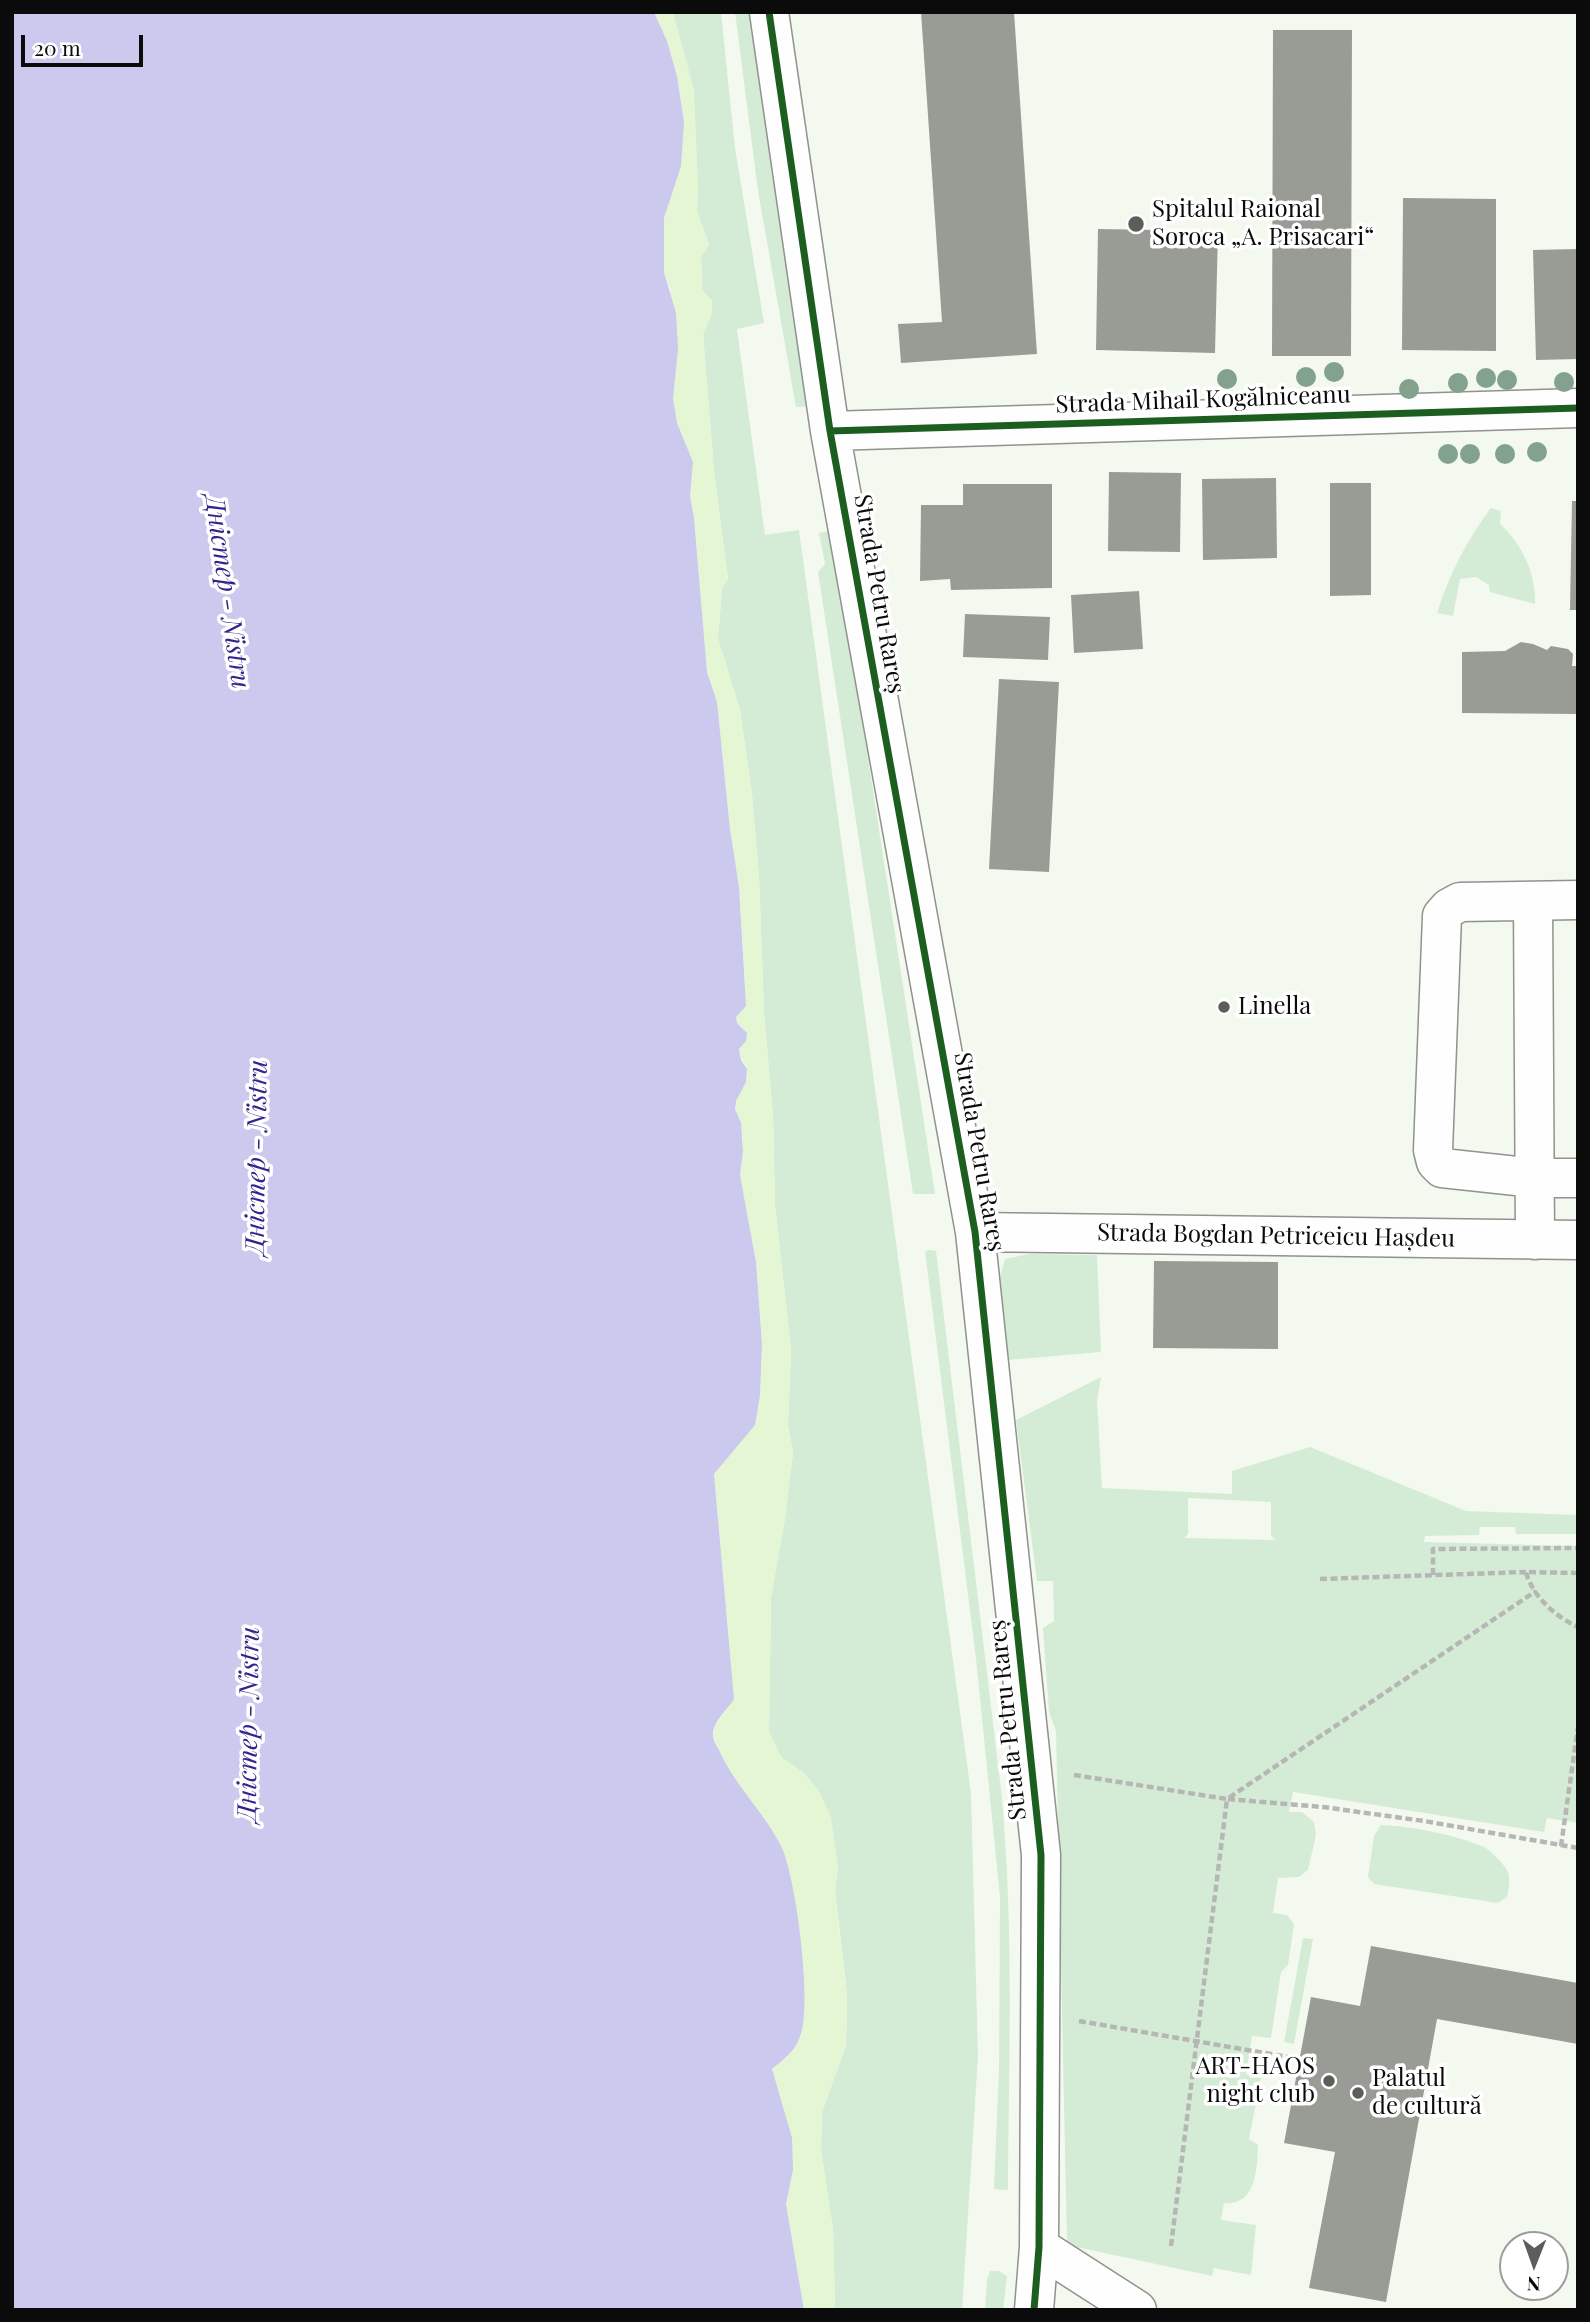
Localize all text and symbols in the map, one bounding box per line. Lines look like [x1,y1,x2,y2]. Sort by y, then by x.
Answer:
scale bar [24,21,147,65]
text: 20 m [34,33,81,61]
place label: Spitalul Raional Soroca „A. Prisacari“ [1152,196,1374,252]
marker: Spitalul Raional Soroca „A. Prisacari“ [1126,214,1146,234]
street label: Strada Mihail Kogălniceanu [1055,380,1351,420]
street label: Strada Petru Rareș [847,492,911,696]
water label: Дністер - Nistru [198,493,256,691]
place label: Linella [1238,993,1311,1021]
marker: Linella [1216,999,1232,1015]
street label: Strada Petru Rareș [947,1050,1011,1254]
water label: Дністер - Nistru [240,1059,274,1255]
street label: Strada Bogdan Petriceicu Hașdeu [1097,1218,1455,1254]
street label: Strada Petru Rareș [983,1618,1033,1822]
water label: Дністер - Nistru [232,1626,266,1822]
place label: ART-HAOS night club [1196,2053,1315,2109]
place label: Palatul de cultură [1372,2065,1482,2121]
marker: ART-HAOS night club [1321,2073,1337,2089]
marker: Palatul de cultură [1350,2085,1366,2101]
north arrow [1499,2231,1569,2301]
text: N [1527,2272,1541,2298]

